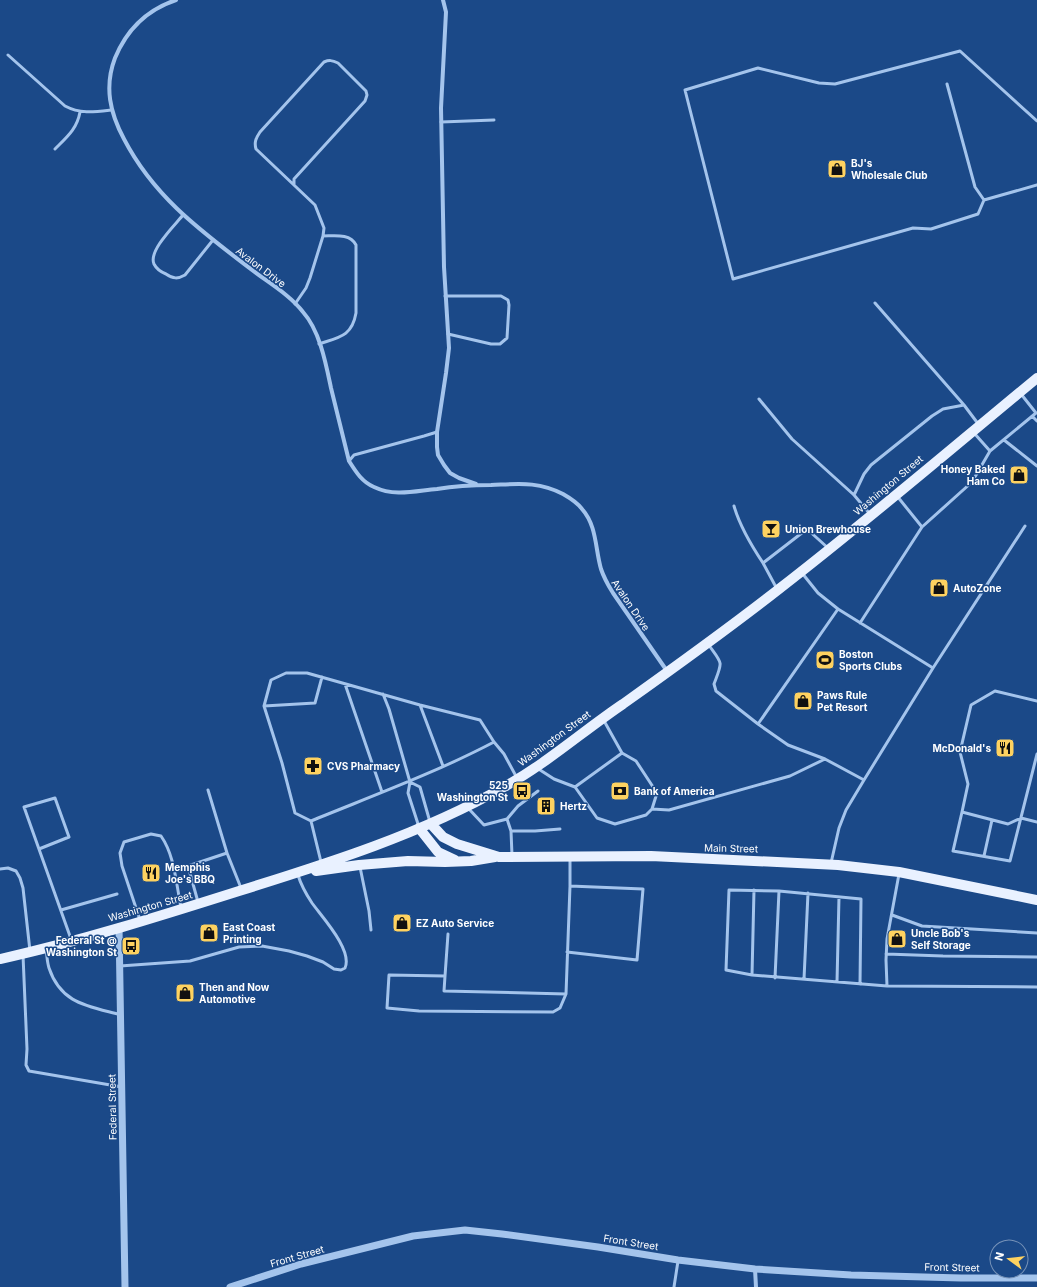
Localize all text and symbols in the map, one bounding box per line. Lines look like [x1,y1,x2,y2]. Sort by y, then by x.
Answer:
place label: BJ's Wholesale Club [851,157,927,181]
shop icon: BJ's Wholesale Club [826,158,848,180]
street label: Avalon Drive [234,244,288,290]
street label: Washington Street [851,452,926,517]
place label: Honey Baked Ham Co [941,463,1005,487]
shop icon: Honey Baked Ham Co [1008,464,1030,486]
bar icon: Union Brewhouse [760,518,782,540]
place label: Union Brewhouse [785,523,871,535]
street label: Avalon Drive [609,577,653,633]
shop icon: AutoZone [928,577,950,599]
place label: AutoZone [953,582,1001,594]
place label: Boston Sports Clubs [839,648,902,672]
sports icon: Boston Sports Clubs [814,649,836,671]
place label: Paws Rule Pet Resort [817,689,868,713]
shop icon: Paws Rule Pet Resort [792,690,814,712]
street label: Washington Street [515,707,593,768]
restaurant icon: McDonald's [994,737,1016,759]
place label: McDonald's [932,742,991,754]
pharmacy icon: CVS Pharmacy [302,755,324,777]
place label: CVS Pharmacy [327,760,400,773]
place label: 525 Washington St [437,779,508,804]
bus stop icon: 525 Washington St [511,780,533,802]
bank icon: Bank of America [609,780,631,802]
place label: Bank of America [634,785,715,797]
building icon: Hertz [535,795,557,817]
place label: Hertz [560,800,587,812]
street label: Main Street [704,842,759,854]
place label: Memphis Joe's BBQ [165,861,215,885]
restaurant icon: Memphis Joe's BBQ [140,862,162,884]
street label: Washington Street [107,888,194,924]
shop icon: EZ Auto Service [391,912,413,934]
place label: EZ Auto Service [416,917,494,929]
place label: East Coast Printing [223,921,276,946]
shop icon: East Coast Printing [198,922,220,944]
place label: Uncle Bob's Self Storage [911,927,971,952]
shop icon: Uncle Bob's Self Storage [886,928,908,950]
place label: Federal St @ Washington St [46,934,117,959]
bus stop icon: Federal St @ Washington St [120,935,142,957]
place label: Then and Now Automotive [199,981,270,1005]
shop icon: Then and Now Automotive [174,982,196,1004]
street label: Federal Street [105,1073,119,1140]
street label: Front Street [603,1232,660,1252]
north arrow [989,1239,1029,1279]
street label: Front Street [269,1242,326,1269]
text: N [991,1251,1007,1262]
street label: Front Street [924,1261,981,1273]

